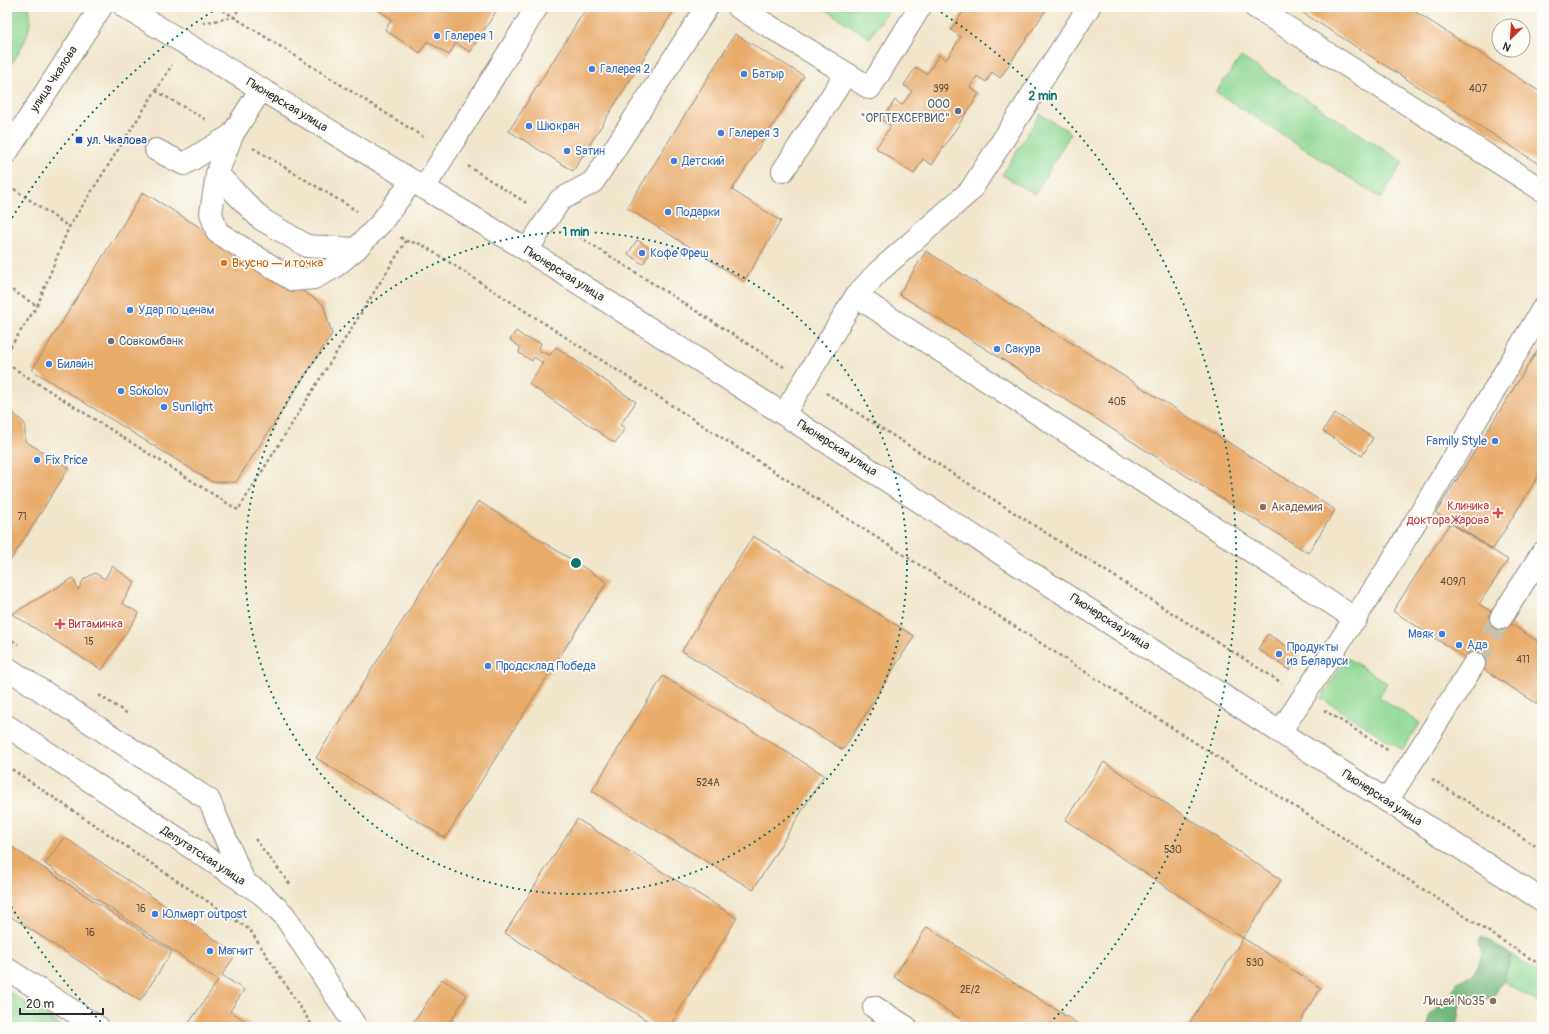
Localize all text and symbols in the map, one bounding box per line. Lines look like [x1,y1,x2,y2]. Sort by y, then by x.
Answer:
north arrow [1491,18,1531,58]
place label: Галерея 1 [445,29,493,44]
marker: Галерея 1 [432,31,442,41]
text: N [1500,39,1513,54]
street label: улица Чкалова [27,43,81,116]
place label: Галерея 2 [600,62,650,77]
marker: Галерея 2 [587,64,597,74]
place label: Батыр [752,67,785,82]
marker: Батыр [739,69,749,79]
street label: Пионерская улица [243,75,331,135]
house number: 399 [933,83,949,95]
house number: 407 [1469,83,1488,95]
text: 2 min [1029,89,1058,104]
place label: ООО "ОРГТЕХСЕРВИС" [861,97,950,126]
marker: ООО "ОРГТЕХСЕРВИС" [953,106,963,116]
place label: Шюкран [537,119,580,134]
marker: Шюкран [524,121,534,131]
place label: Галерея 3 [729,126,779,141]
marker: Галерея 3 [716,128,726,138]
place label: ул. Чкалова [86,133,147,148]
marker: ул. Чкалова [74,135,84,145]
place label: Sатин [575,144,605,159]
marker: Sатин [562,146,572,156]
place label: Детский [681,154,725,169]
marker: Детский [669,156,679,166]
place label: Подарки [676,205,720,220]
marker: Подарки [663,207,673,217]
text: 1 min [563,225,590,240]
street label: Пионерская улица [521,243,608,305]
place label: Кофе Фреш [650,246,708,261]
marker: Кофе Фреш [637,248,647,258]
place label: Вкусно — и точка [232,256,324,271]
marker: Вкусно — и точка [219,258,229,268]
place label: Удар по ценам [138,303,214,318]
marker: Удар по ценам [125,305,135,315]
place label: Совкомбанк [119,334,184,349]
marker: Совкомбанк [106,336,116,346]
place label: Сакура [1005,342,1041,357]
marker: Сакура [992,344,1002,354]
place label: Билайн [57,357,93,372]
marker: Билайн [44,359,54,369]
place label: Sokolov [129,384,169,399]
marker: Sokolov [116,386,126,396]
house number: 405 [1108,396,1126,408]
place label: Sunlight [172,400,214,415]
marker: Sunlight [159,402,169,412]
street label: Пионерская улица [794,417,880,480]
place label: Family Style [1426,434,1487,449]
marker: Family Style [1490,436,1500,446]
place label: Fix Price [45,453,88,468]
marker: Fix Price [32,455,42,465]
place label: Клиника доктора Жарова [1406,499,1489,528]
place label: Академия [1271,500,1323,515]
marker: Академия [1258,502,1268,512]
marker: Клиника доктора Жарова [1492,507,1504,519]
house number: 71 [17,511,27,523]
centre of rings [569,556,583,570]
house number: 409/1 [1440,576,1466,588]
street label: Пионерская улица [1067,591,1153,654]
place label: Витаминка [68,617,123,632]
marker: Витаминка [55,619,65,629]
place label: Маяк [1408,627,1434,642]
marker: Маяк [1437,629,1447,639]
house number: 15 [84,636,94,648]
place label: Ада [1467,638,1488,653]
place label: Продукты из Беларуси [1287,640,1349,669]
marker: Ада [1454,640,1464,650]
marker: Продукты из Беларуси [1274,649,1284,659]
house number: 411 [1516,654,1530,666]
place label: Продсклад Победа [496,659,596,674]
marker: Продсклад Победа [483,661,493,671]
street label: Пионерская улица [1339,767,1425,830]
house number: 524А [696,777,720,789]
street label: Депутатская улица [157,822,249,889]
house number: 530 [1164,844,1182,856]
house number: 16 [136,903,146,915]
place label: Юлмарт outpost [163,907,247,922]
marker: Юлмарт outpost [150,909,160,919]
house number: 16 [85,927,95,939]
place label: Магнит [218,944,254,959]
marker: Магнит [205,946,215,956]
house number: 530 [1246,957,1264,969]
house number: 2Е/2 [960,984,980,996]
scale bar [20,990,103,1016]
place label: Лицей №35 [1422,994,1485,1009]
marker: Лицей №35 [1488,996,1498,1006]
text: 20 m [26,997,55,1012]

